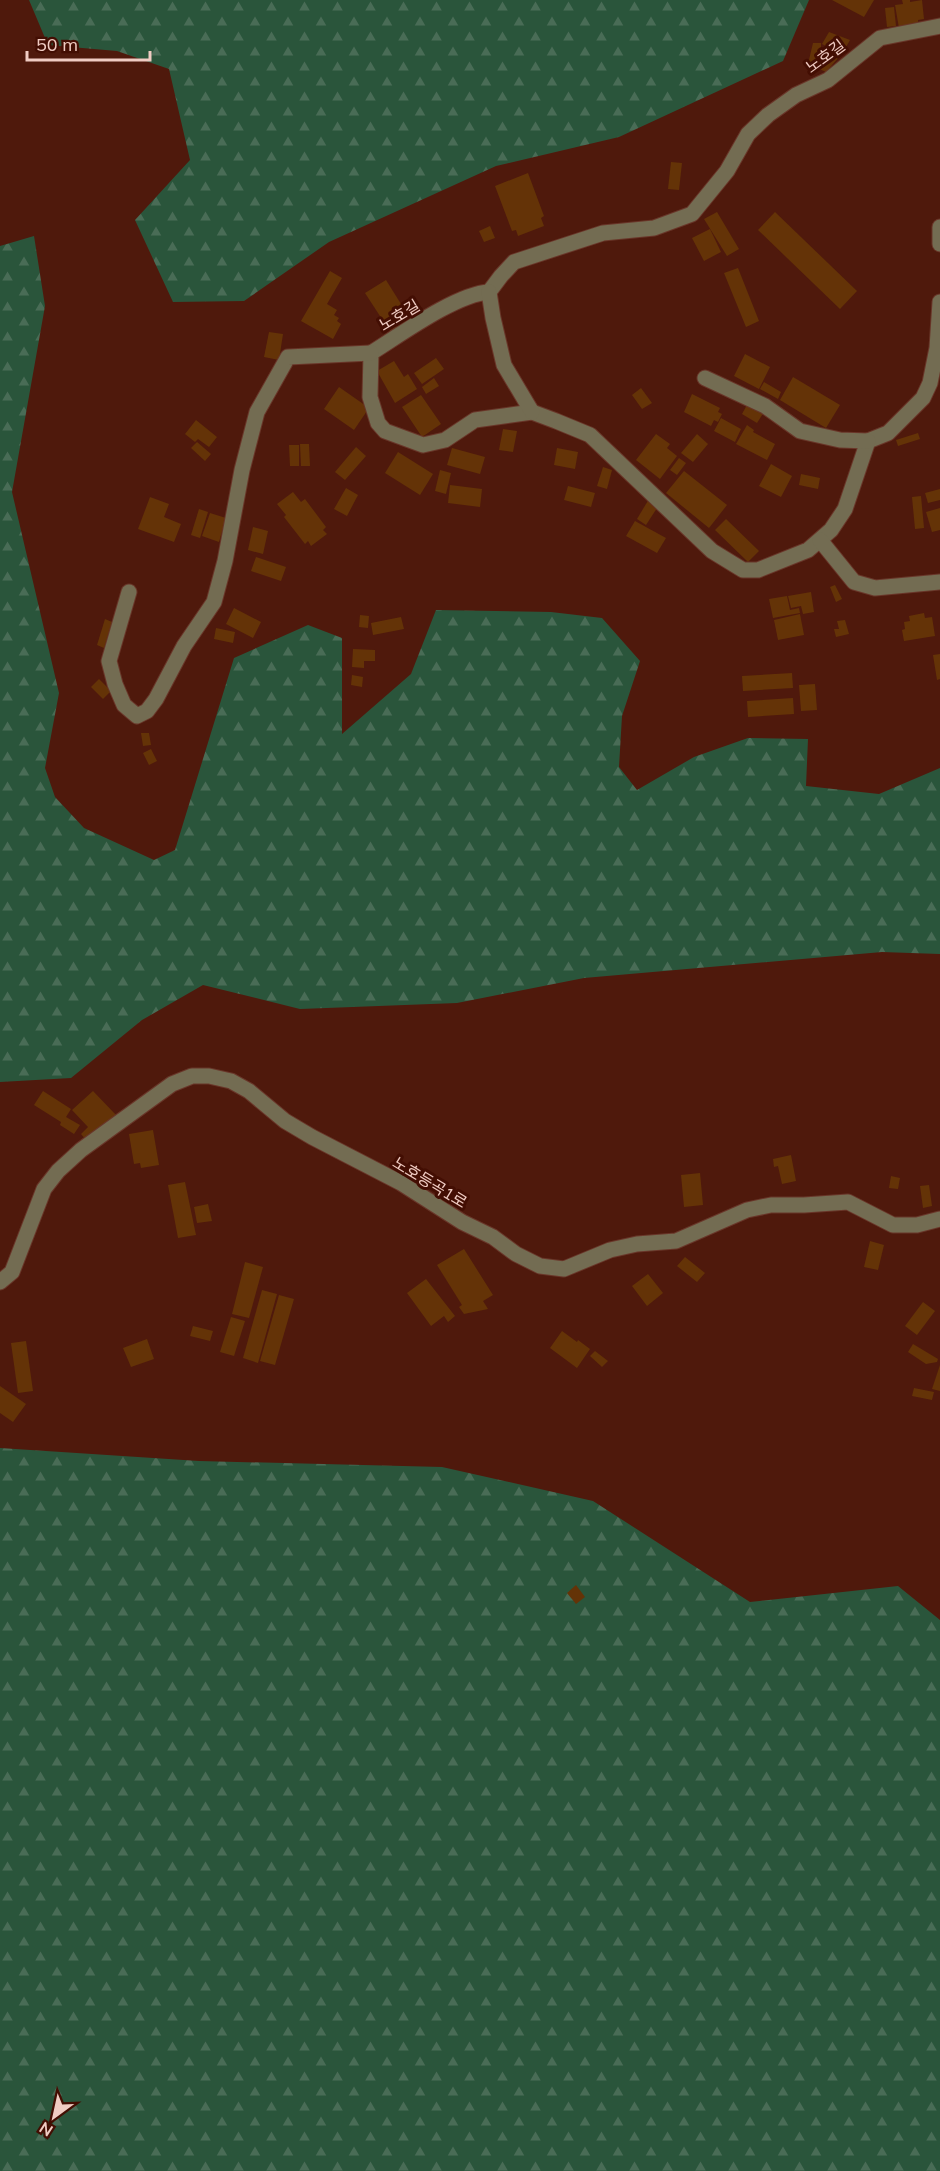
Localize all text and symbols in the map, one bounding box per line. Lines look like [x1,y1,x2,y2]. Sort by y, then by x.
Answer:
scale bar [27,24,150,62]
text: 50 m [36,33,78,56]
street label: 노호길 [801,35,849,77]
street label: 노호길 [375,295,423,335]
street label: 노호등곡1로 [389,1152,471,1212]
north arrow [24,2087,84,2147]
text: N [35,2118,56,2141]

